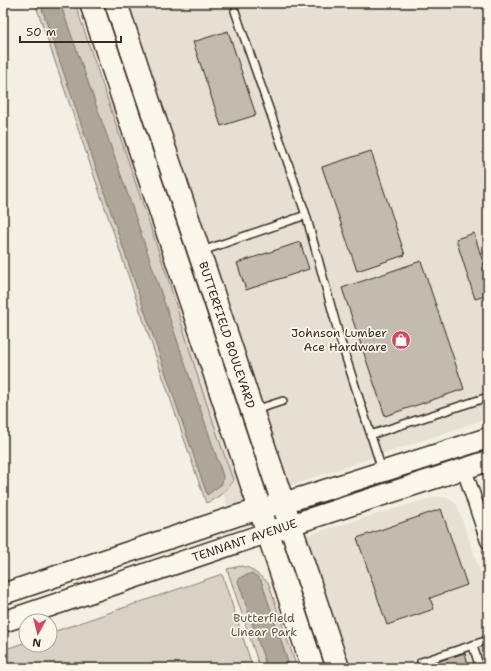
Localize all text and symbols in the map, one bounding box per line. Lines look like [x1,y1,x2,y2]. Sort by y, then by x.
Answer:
scale bar [20,18,121,44]
text: 50 m [26,24,56,40]
street label: BUTTERFIELD BOULEVARD [195,260,259,411]
place label: Johnson Lumber Ace Hardware [291,325,387,355]
shop icon: Johnson Lumber Ace Hardware [390,329,412,351]
street label: TENNANT AVENUE [190,515,299,566]
park label: Butterfield Linear Park [231,610,297,640]
north arrow [18,613,58,653]
text: N [31,634,42,650]

